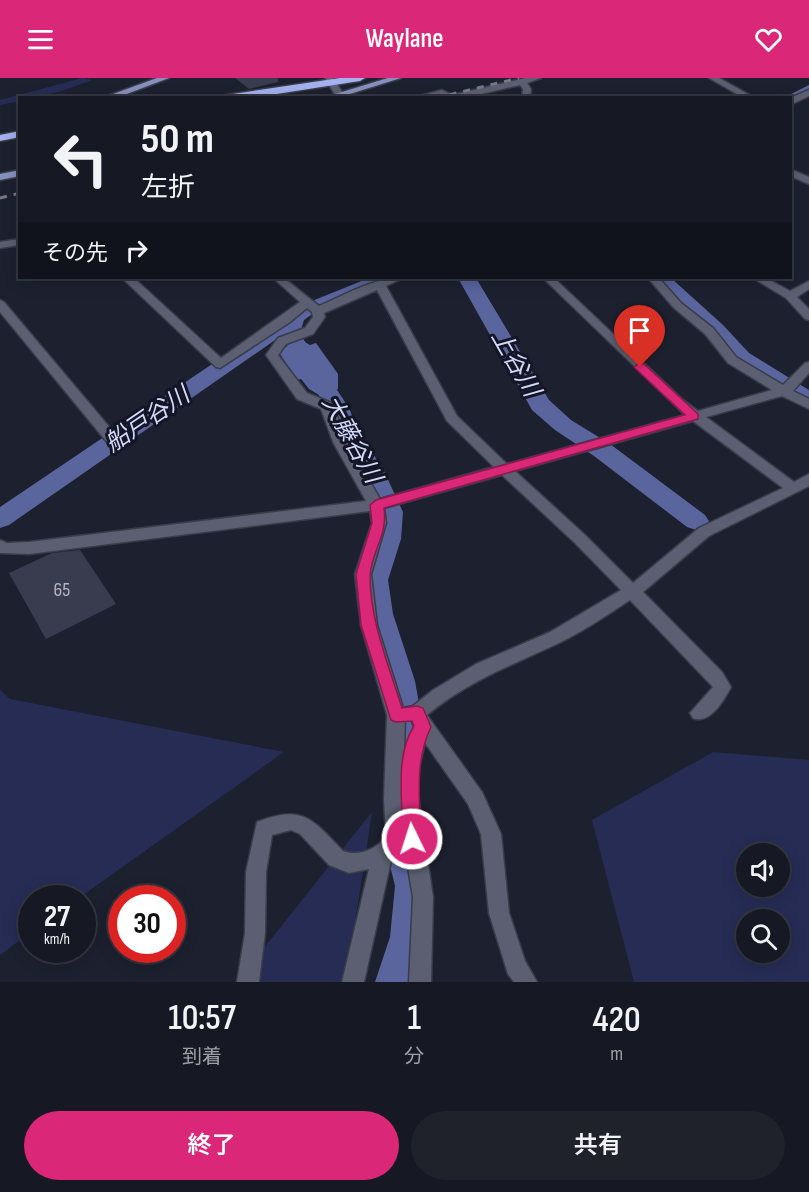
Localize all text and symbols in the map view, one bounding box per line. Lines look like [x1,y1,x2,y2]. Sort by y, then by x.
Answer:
icon: menu [24,23,57,56]
text: Waylane [365,23,444,55]
icon: heart [752,23,785,56]
text: 50 m [141,114,214,165]
icon: left [42,120,120,198]
text: 左折 [141,172,195,204]
icon: right [120,234,153,267]
text: その先 [42,240,108,267]
pin [614,305,665,367]
icon: arrive [623,314,656,347]
water label: 上谷川 [485,325,548,404]
water label: 船戸谷川 [99,379,198,458]
water label: 大藤谷川 [316,390,389,491]
house number: 65 [54,578,70,602]
position arrow [380,807,444,871]
map controls [736,843,790,963]
button: sound [736,843,790,897]
speed limit sign: 30 [108,885,186,963]
text: 27 [44,899,70,935]
button: search [736,909,790,963]
text: km/h [44,930,70,949]
text: 10:57 [168,997,236,1040]
text: 1 [407,997,421,1040]
text: 420 [592,999,641,1042]
text: m [610,1042,623,1066]
text: 到着 [182,1045,222,1069]
text: 分 [404,1045,424,1069]
button: 終了 [24,1111,399,1180]
button: 共有 [411,1111,785,1180]

